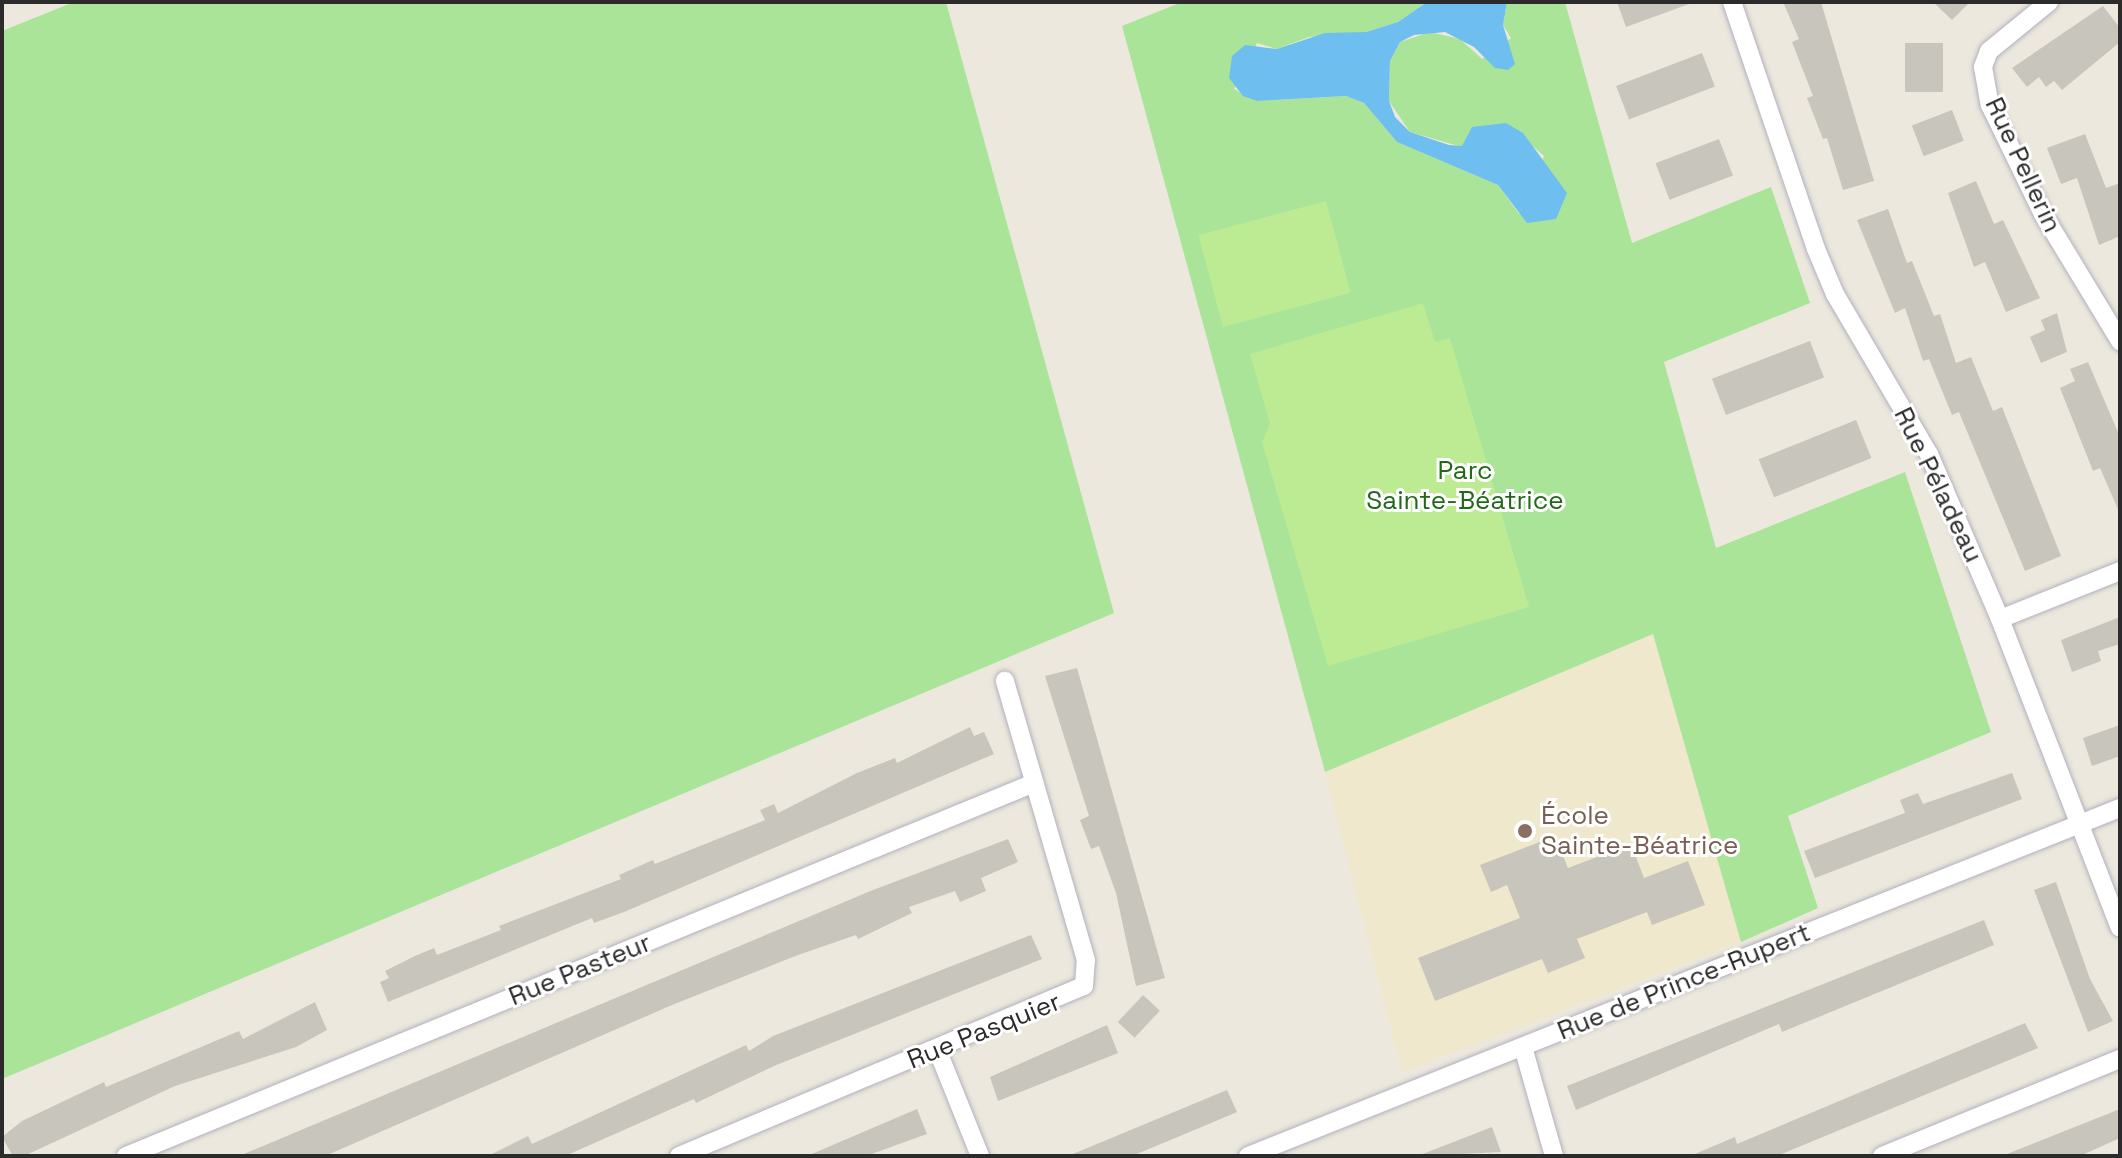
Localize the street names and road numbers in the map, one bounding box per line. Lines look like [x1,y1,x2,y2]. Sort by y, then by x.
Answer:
street label: Rue Pellerin [1978,93,2068,237]
street label: Rue Péladeau [1887,402,1989,568]
street label: Rue de Prince-Rupert [1553,917,1815,1047]
street label: Rue Pasteur [504,927,656,1013]
street label: Rue Pasquier [903,986,1065,1076]

